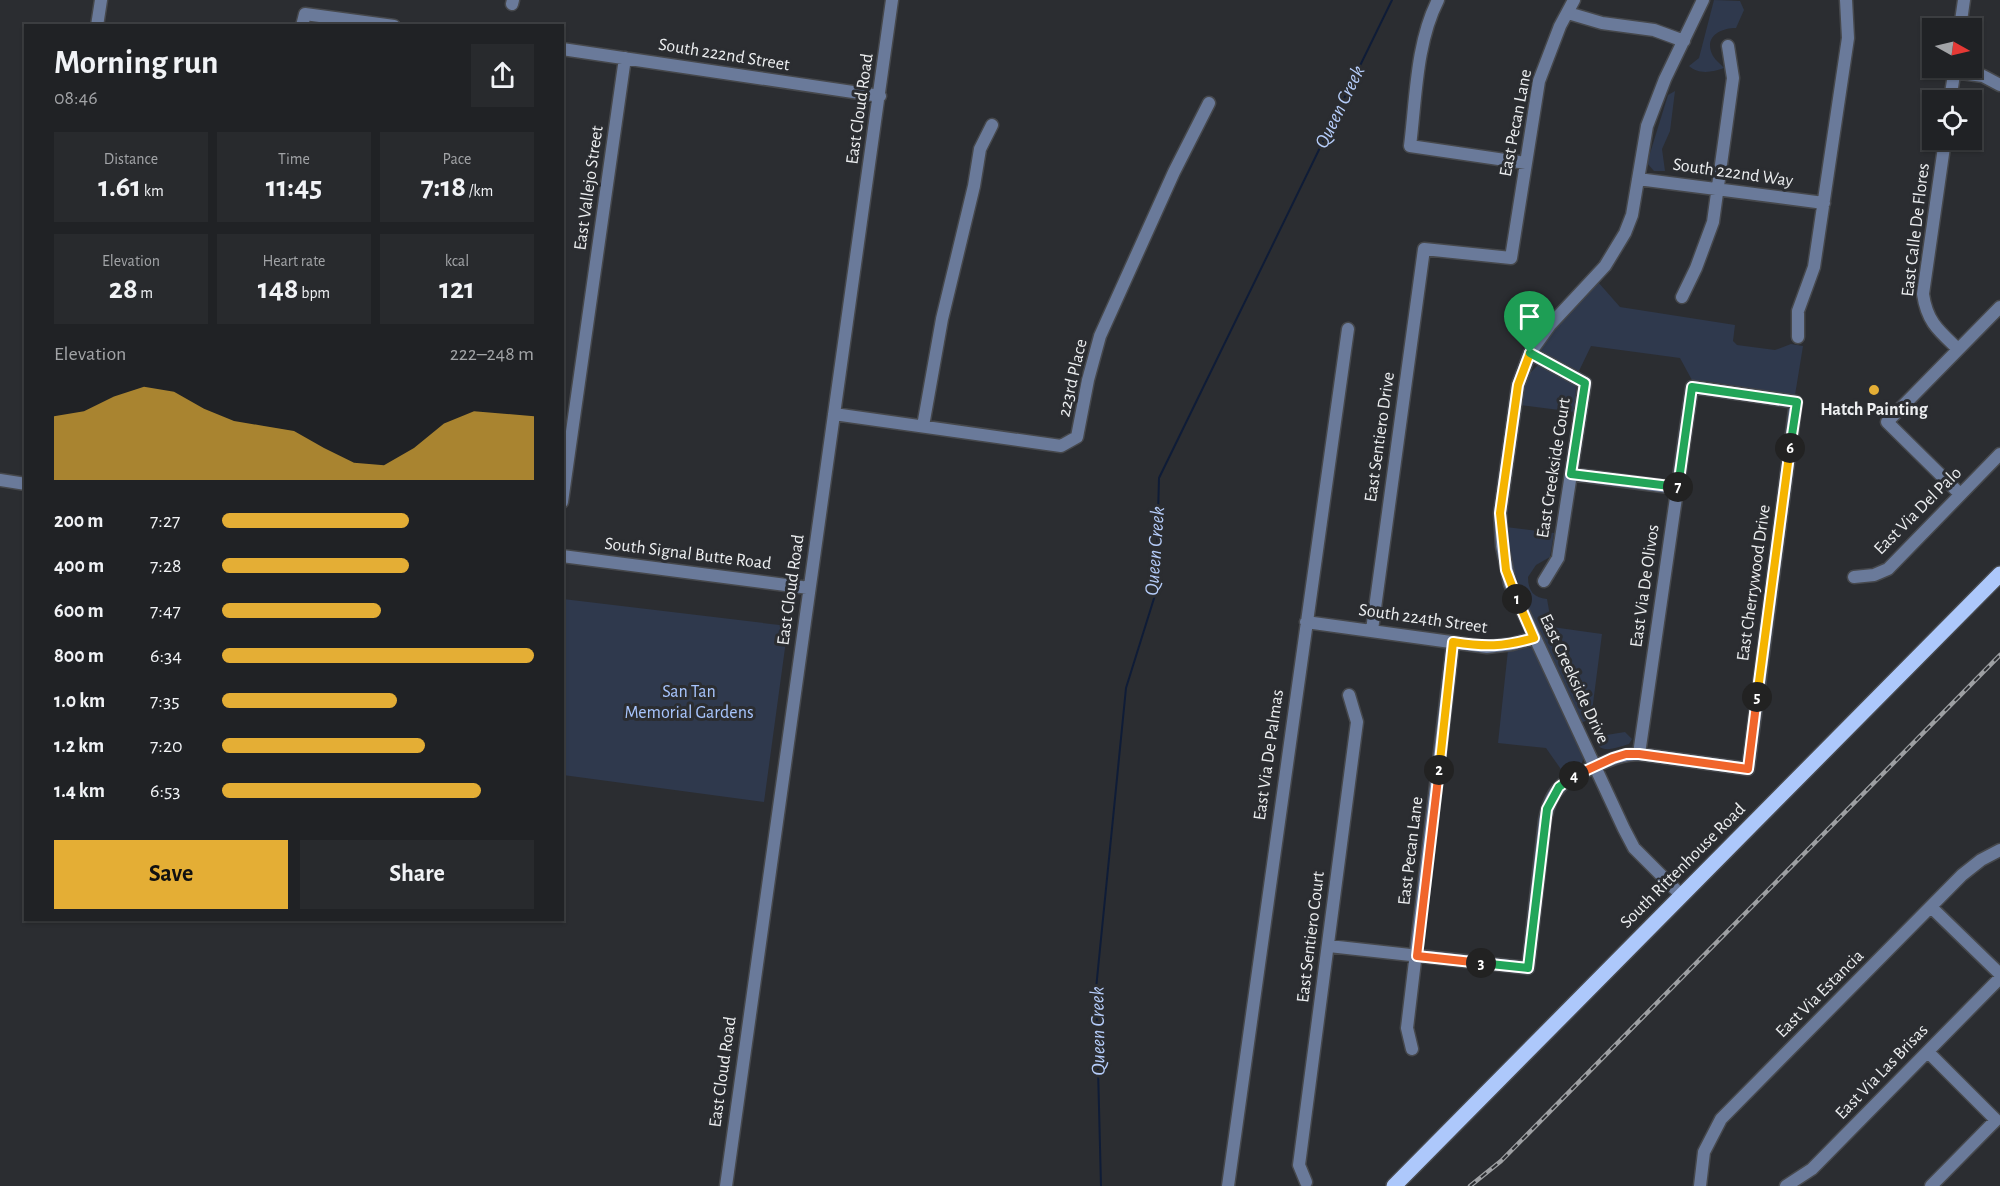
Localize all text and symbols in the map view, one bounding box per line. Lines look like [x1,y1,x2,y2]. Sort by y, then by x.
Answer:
north arrow [1922,18,1982,78]
map controls [1922,18,1982,150]
street label: South 222nd Street [657,36,791,74]
button: share [471,44,534,107]
text: Morning run [54,47,218,80]
street label: East Cloud Road [843,52,877,166]
water label: Queen Creek [1311,62,1369,152]
street label: East Pecan Lane [1497,68,1535,178]
text: 08:46 [54,88,98,108]
button: locate [1922,90,1982,150]
street label: East Vallejo Street [571,124,607,251]
text: Distance [104,151,158,167]
text: Time [278,151,310,167]
text: Pace [443,151,471,167]
street label: South 222nd Way [1672,156,1795,190]
street label: East Calle De Flores [1899,162,1933,298]
text: 1.61 [98,172,141,202]
text: 11:45 [266,172,322,202]
text: 7:18 [421,172,466,202]
text: km [141,183,164,199]
text: /km [466,183,493,199]
text: Elevation [102,253,160,269]
text: Heart rate [263,253,325,269]
text: kcal [445,253,469,269]
text: 28 [109,274,138,304]
text: 148 [258,274,299,304]
text: 121 [439,274,475,304]
text: m [138,285,153,301]
text: bpm [299,285,330,301]
pin [1504,291,1555,353]
icon: arrive [1513,300,1546,333]
street label: 223rd Place [1055,337,1091,419]
text: Elevation [54,344,126,364]
text: 222–248 m [450,344,534,364]
street label: East Sentiero Drive [1362,371,1398,503]
marker: Hatch Painting [1867,383,1881,397]
street label: East Creekside Court [1534,396,1574,539]
place label: Hatch Painting [1820,401,1929,419]
pin: 6 [1775,433,1805,463]
text: 6 [1786,440,1794,456]
street label: East Via Del Palo [1871,464,1965,558]
pin: 7 [1663,472,1693,502]
text: 7 [1675,479,1681,495]
street label: East Cherrywood Drive [1734,504,1774,662]
water label: Queen Creek [1142,506,1168,596]
text: 200 m [54,511,103,531]
text: 7:27 [150,511,180,531]
street label: East Via De Olivos [1627,523,1663,649]
street label: East Cloud Road [774,533,808,647]
street label: South Signal Butte Road [604,535,772,573]
text: 400 m [54,556,104,576]
text: 7:28 [150,556,182,576]
pin: 1 [1502,584,1532,614]
text: 1 [1514,591,1520,607]
text: 600 m [54,601,104,621]
text: 7:47 [150,601,181,621]
street label: South 224th Street [1358,601,1489,637]
street label: East Creekside Drive [1536,611,1612,747]
text: 800 m [54,646,104,666]
text: 6:34 [150,646,182,666]
pin: 5 [1742,682,1772,712]
park label: San Tan Memorial Gardens [624,683,754,722]
street label: East Via De Palmas [1251,689,1287,821]
text: 5 [1754,689,1760,705]
text: 1.0 km [54,691,105,711]
text: 7:35 [150,691,180,711]
text: 1.2 km [54,736,104,756]
text: 7:20 [150,736,183,756]
pin: 2 [1424,755,1454,785]
pin: 4 [1559,761,1589,791]
text: 2 [1435,762,1443,778]
text: 4 [1570,768,1578,784]
text: 1.4 km [54,781,105,801]
text: 6:53 [150,781,181,801]
street label: East Pecan Lane [1395,796,1427,906]
street label: South Rittenhouse Road [1617,800,1749,932]
button: Save [54,840,288,909]
button: Share [300,840,534,909]
street label: East Sentiero Court [1294,870,1328,1004]
street label: East Via Estancia [1773,947,1867,1041]
pin: 3 [1466,948,1496,978]
text: 3 [1478,955,1484,971]
water label: Queen Creek [1087,986,1109,1076]
street label: East Cloud Road [706,1015,740,1129]
street label: East Via Las Brisas [1832,1021,1932,1123]

